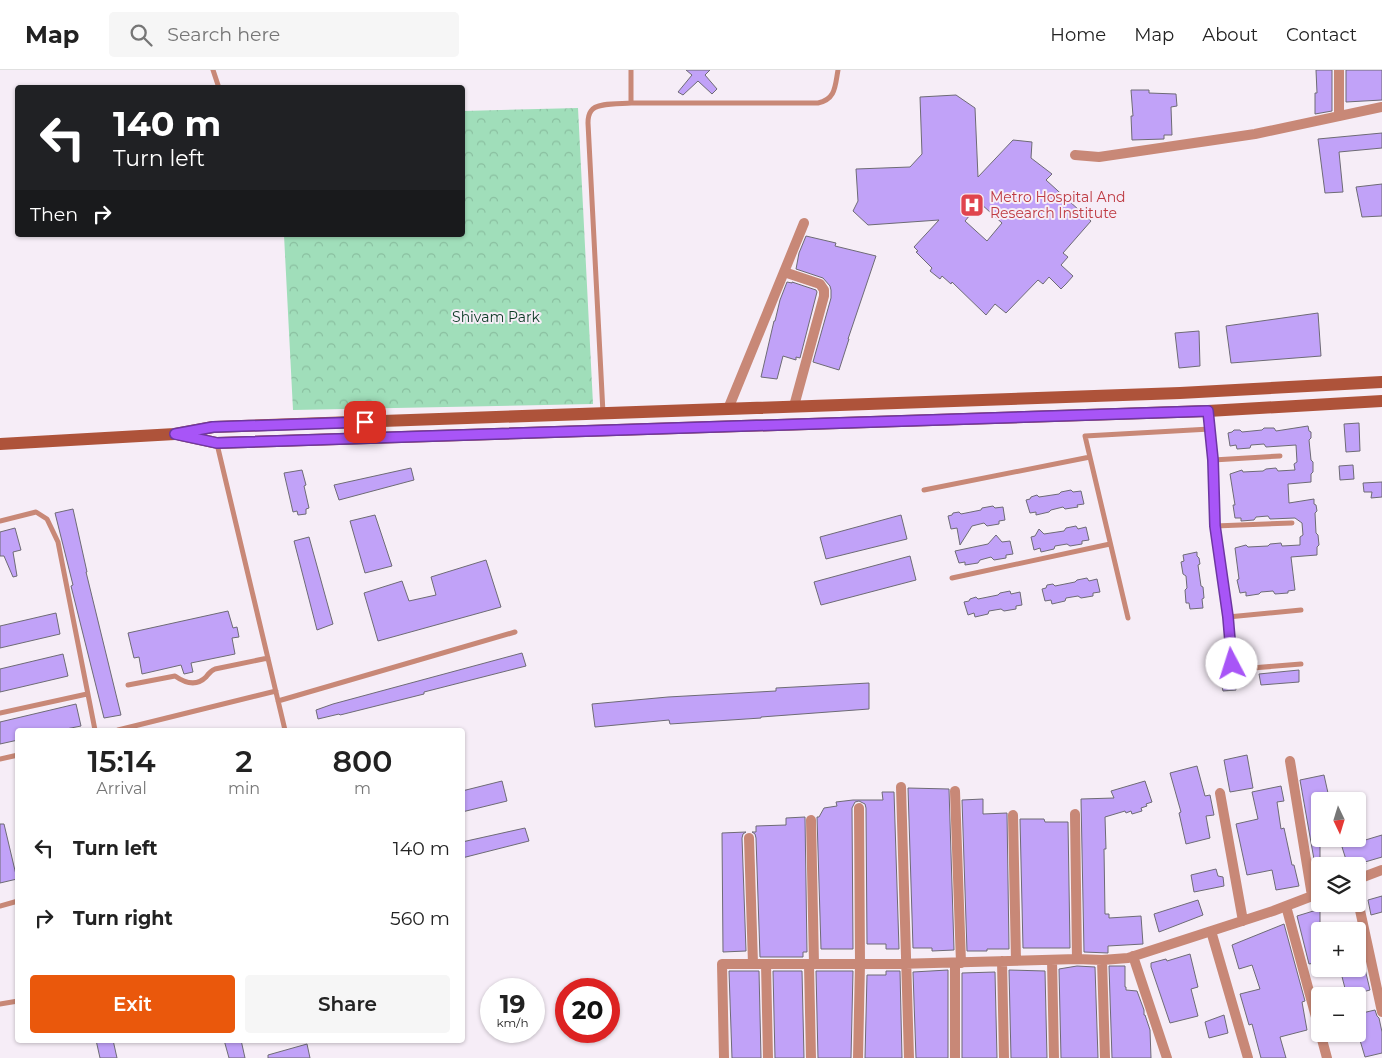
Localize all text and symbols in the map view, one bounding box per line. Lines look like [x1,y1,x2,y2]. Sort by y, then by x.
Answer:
search box [109,12,459,57]
text: Map [25,20,79,49]
icon: search [127,21,155,49]
text: Search here [167,23,280,46]
text: Home [1050,24,1106,46]
text: Map [1134,24,1174,46]
text: About [1202,24,1258,46]
text: Contact [1286,24,1357,46]
text: 140 m [113,102,221,145]
icon: left [30,105,95,170]
text: Turn left [113,145,205,172]
place label: Metro Hospital And Research Institute [990,188,1126,222]
hospital icon: Metro Hospital And Research Institute [959,192,985,218]
icon: right [88,200,116,228]
text: Then [30,203,78,226]
park label: Shivam Park [452,308,541,326]
pin [344,401,386,443]
icon: arrive [351,408,379,436]
position arrow [1205,637,1257,689]
text: 15:14 [87,743,156,780]
text: 2 [235,743,253,780]
text: 800 [333,743,393,780]
text: Arrival [96,779,147,798]
text: min [228,779,260,798]
text: m [354,779,371,798]
north arrow [1311,792,1366,848]
map controls [1311,792,1366,1042]
icon: left [30,834,58,862]
text: Turn left [73,837,158,860]
text: 140 m [393,837,450,860]
button: layers [1311,857,1366,912]
icon: right [30,904,58,932]
text: Turn right [73,907,173,930]
text: 560 m [390,907,450,930]
button: + [1311,922,1366,977]
button: Exit [30,975,235,1033]
button: Share [245,975,450,1033]
speed limit sign: 20 [555,978,620,1043]
button: − [1311,987,1366,1042]
text: 19 [500,989,525,1019]
text: km/h [496,1015,529,1030]

